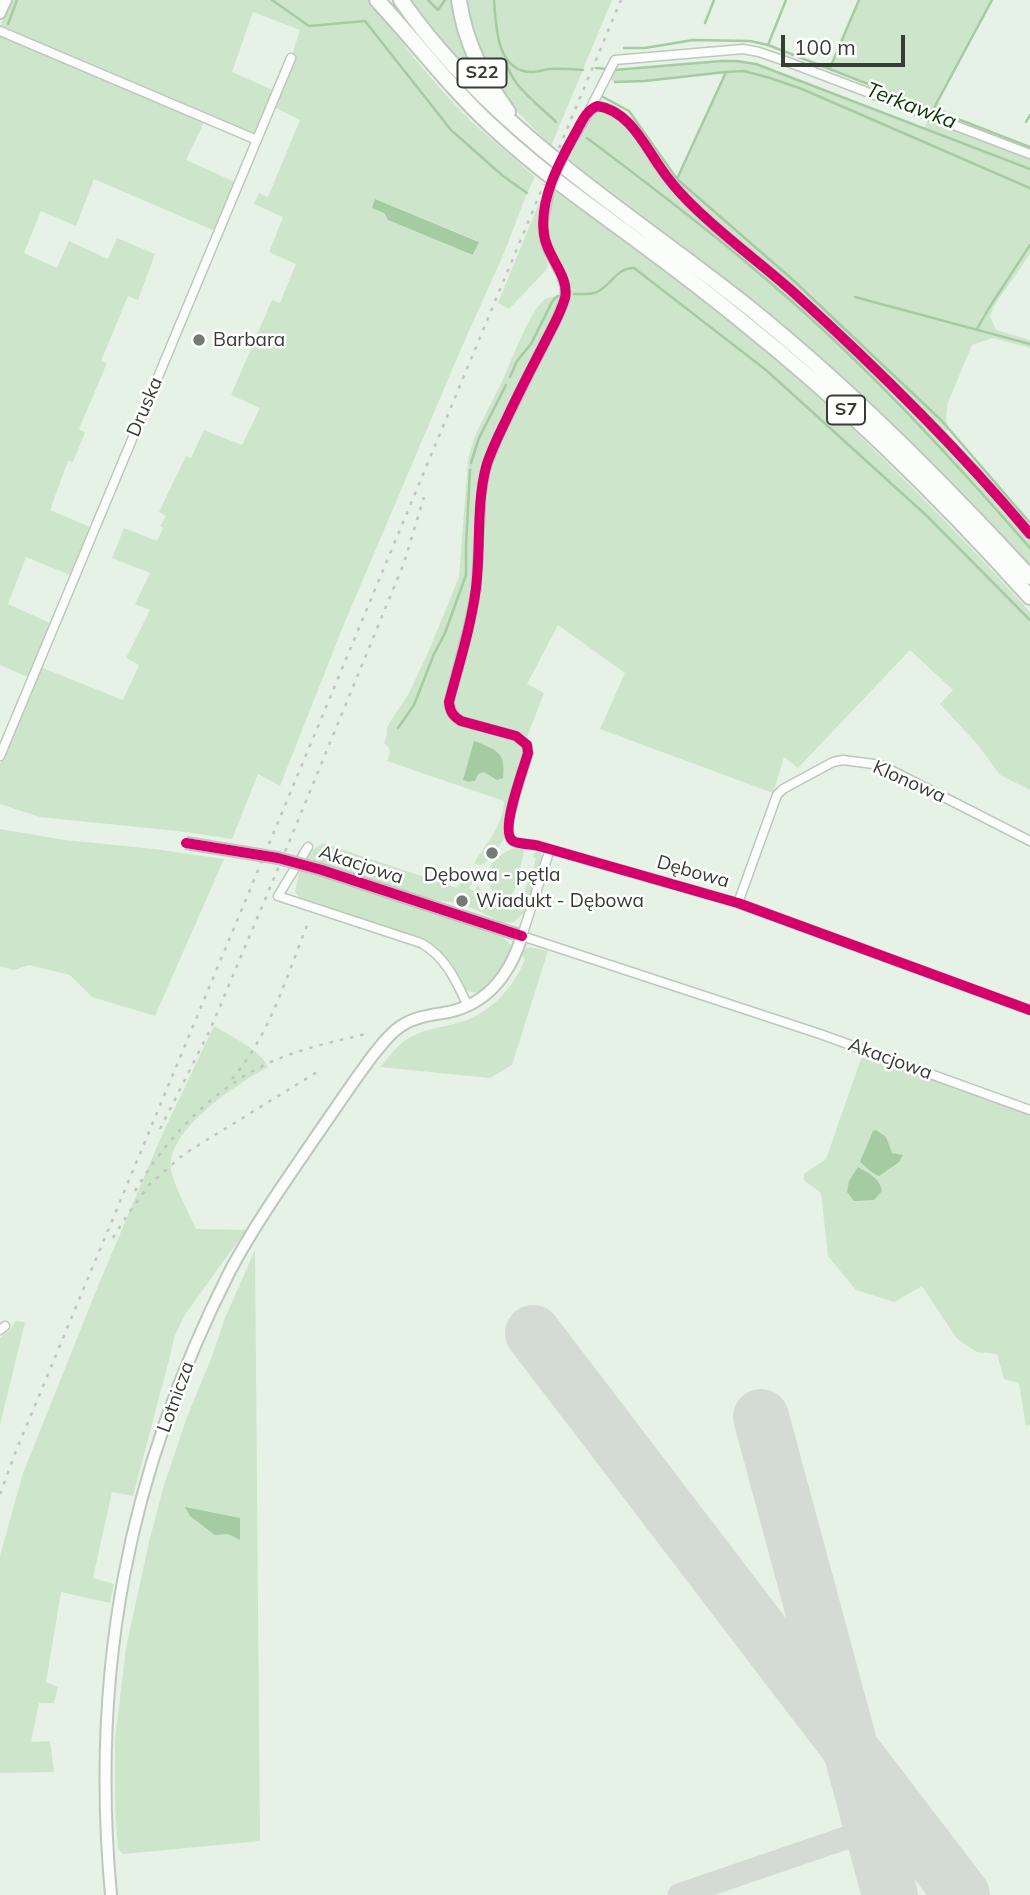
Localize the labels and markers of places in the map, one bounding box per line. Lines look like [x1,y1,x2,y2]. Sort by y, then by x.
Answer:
place label: Barbara [213,329,285,351]
marker: Barbara [191,332,207,348]
marker: Dębowa - pętla [484,845,500,861]
place label: Dębowa - pętla [424,864,560,886]
place label: Wiadukt - Dębowa [476,890,644,912]
marker: Wiadukt - Dębowa [454,893,470,909]

